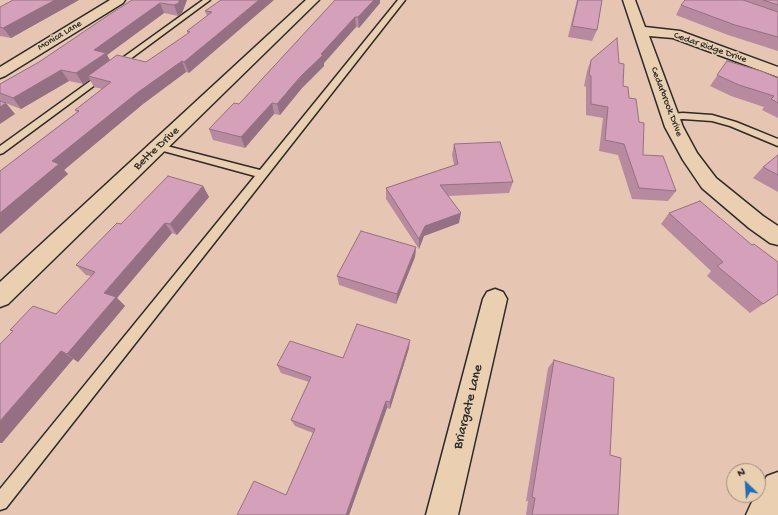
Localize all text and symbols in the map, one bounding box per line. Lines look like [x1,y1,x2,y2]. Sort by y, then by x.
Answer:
street label: Monica Lane [36,18,84,54]
street label: Cedar Ridge Drive [672,30,748,66]
street label: Cedarbrook Drive [647,66,685,138]
street label: Bette Drive [131,124,183,174]
street label: Briargate Lane [450,363,488,451]
north arrow [726,463,766,503]
text: N [736,466,747,480]

